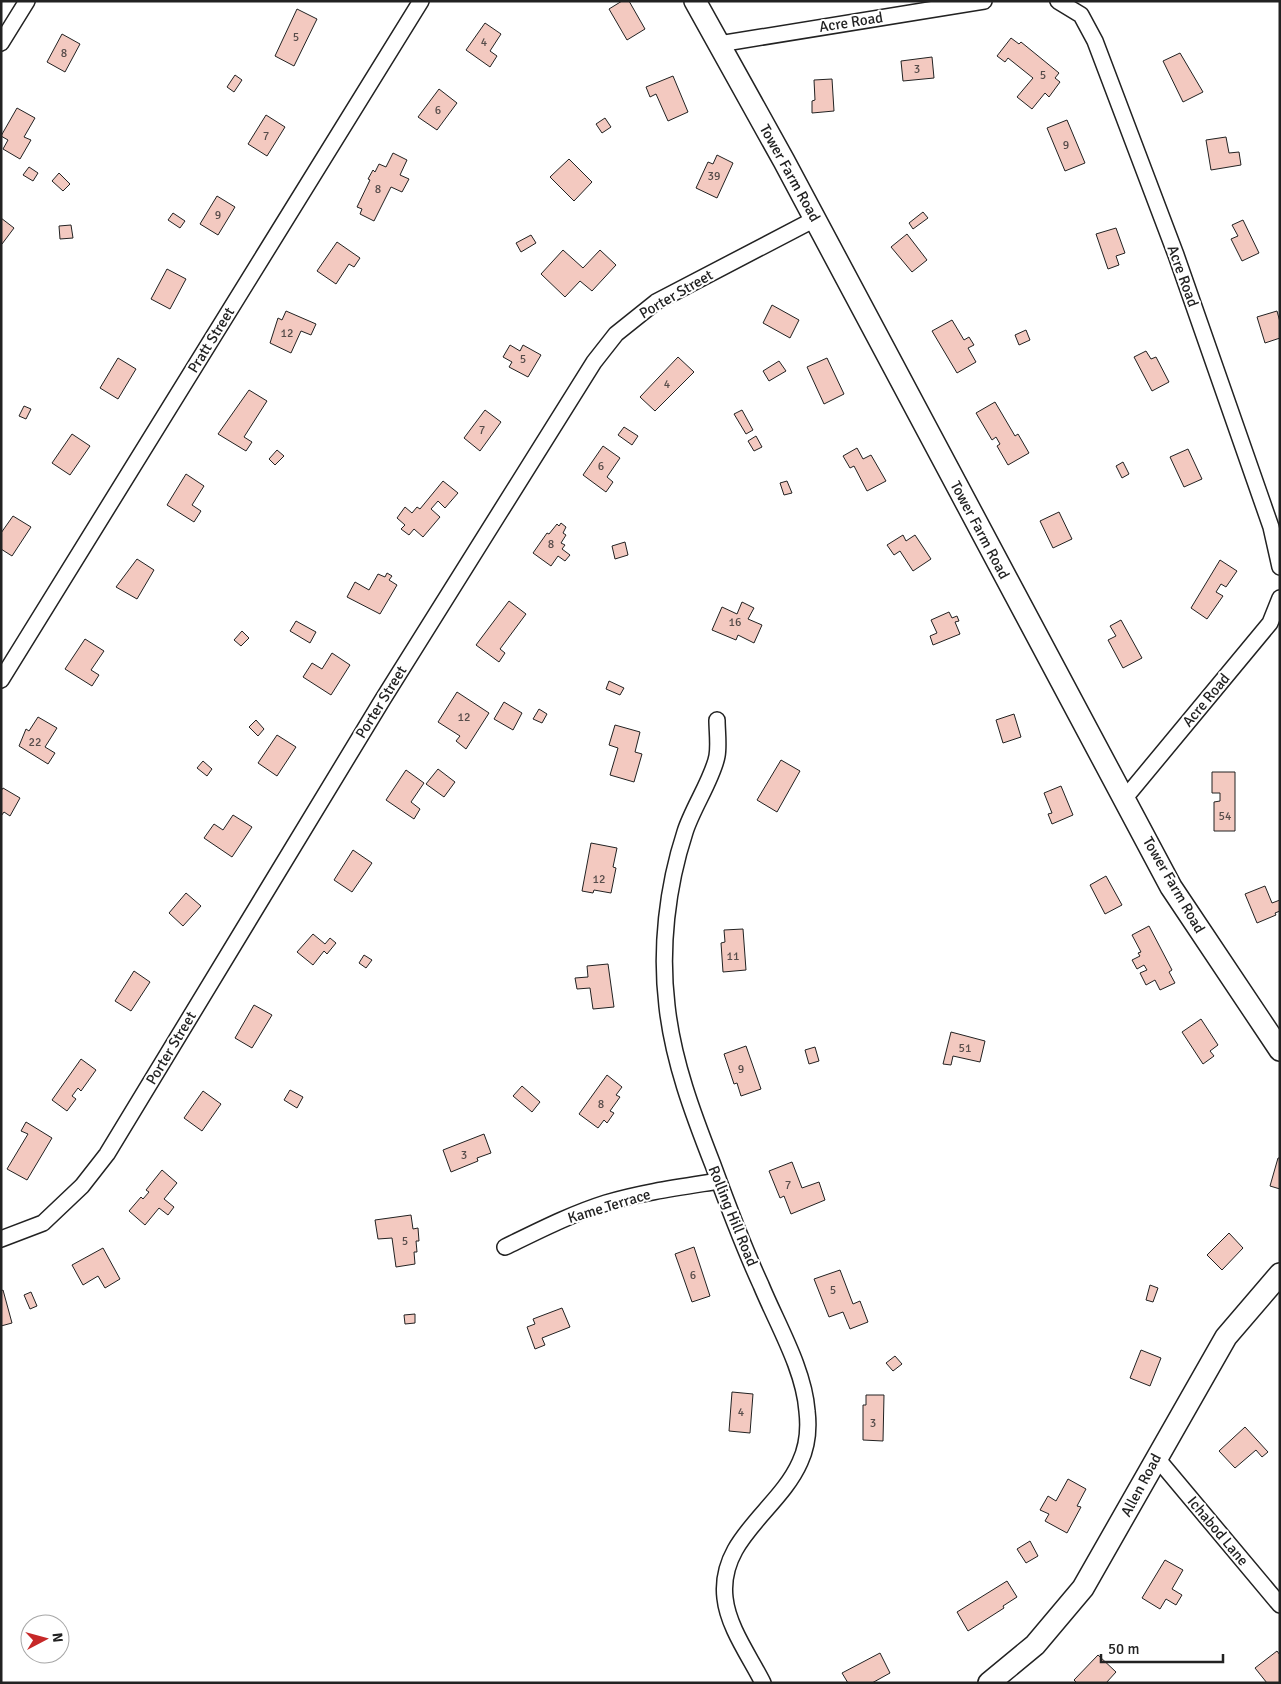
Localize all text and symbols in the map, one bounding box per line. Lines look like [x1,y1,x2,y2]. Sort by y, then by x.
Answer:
street label: Acre Road [818,8,884,36]
house number: 5 [293,30,299,45]
house number: 4 [481,35,488,50]
house number: 8 [61,46,67,61]
house number: 3 [914,62,920,77]
house number: 5 [1040,68,1046,83]
house number: 6 [435,103,441,118]
street label: Tower Farm Road [756,121,824,225]
house number: 7 [263,129,269,144]
house number: 9 [1063,138,1069,153]
house number: 39 [708,169,720,184]
house number: 8 [375,182,381,197]
house number: 9 [215,208,221,223]
street label: Acre Road [1164,243,1202,309]
street label: Porter Street [636,266,716,322]
street label: Pratt Street [184,304,238,376]
house number: 12 [281,326,293,341]
house number: 5 [520,352,526,367]
house number: 4 [664,377,671,392]
house number: 7 [479,423,485,438]
house number: 6 [598,459,604,474]
street label: Tower Farm Road [947,478,1013,582]
house number: 8 [548,537,554,552]
house number: 16 [729,615,741,630]
street label: Porter Street [352,662,410,742]
street label: Acre Road [1178,670,1234,730]
house number: 12 [458,710,470,725]
house number: 22 [29,735,41,750]
house number: 54 [1219,809,1232,824]
street label: Tower Farm Road [1139,833,1209,937]
house number: 12 [593,872,605,887]
house number: 11 [727,949,739,964]
street label: Porter Street [142,1008,200,1088]
house number: 51 [959,1041,971,1056]
house number: 9 [738,1062,744,1077]
house number: 8 [598,1097,604,1112]
house number: 3 [461,1148,467,1163]
street label: Rolling Hill Road [705,1163,761,1269]
house number: 7 [785,1178,791,1193]
street label: Kame Terrace [565,1185,653,1227]
house number: 5 [402,1234,408,1249]
house number: 6 [690,1268,696,1283]
house number: 5 [830,1283,836,1298]
house number: 4 [738,1405,745,1420]
house number: 3 [870,1416,876,1431]
street label: Allen Road [1117,1450,1165,1520]
street label: Ichabod Lane [1184,1493,1252,1569]
north arrow [20,1614,70,1664]
text: N [48,1632,66,1643]
scale bar [1101,1632,1224,1664]
text: 50 m [1108,1640,1139,1658]

